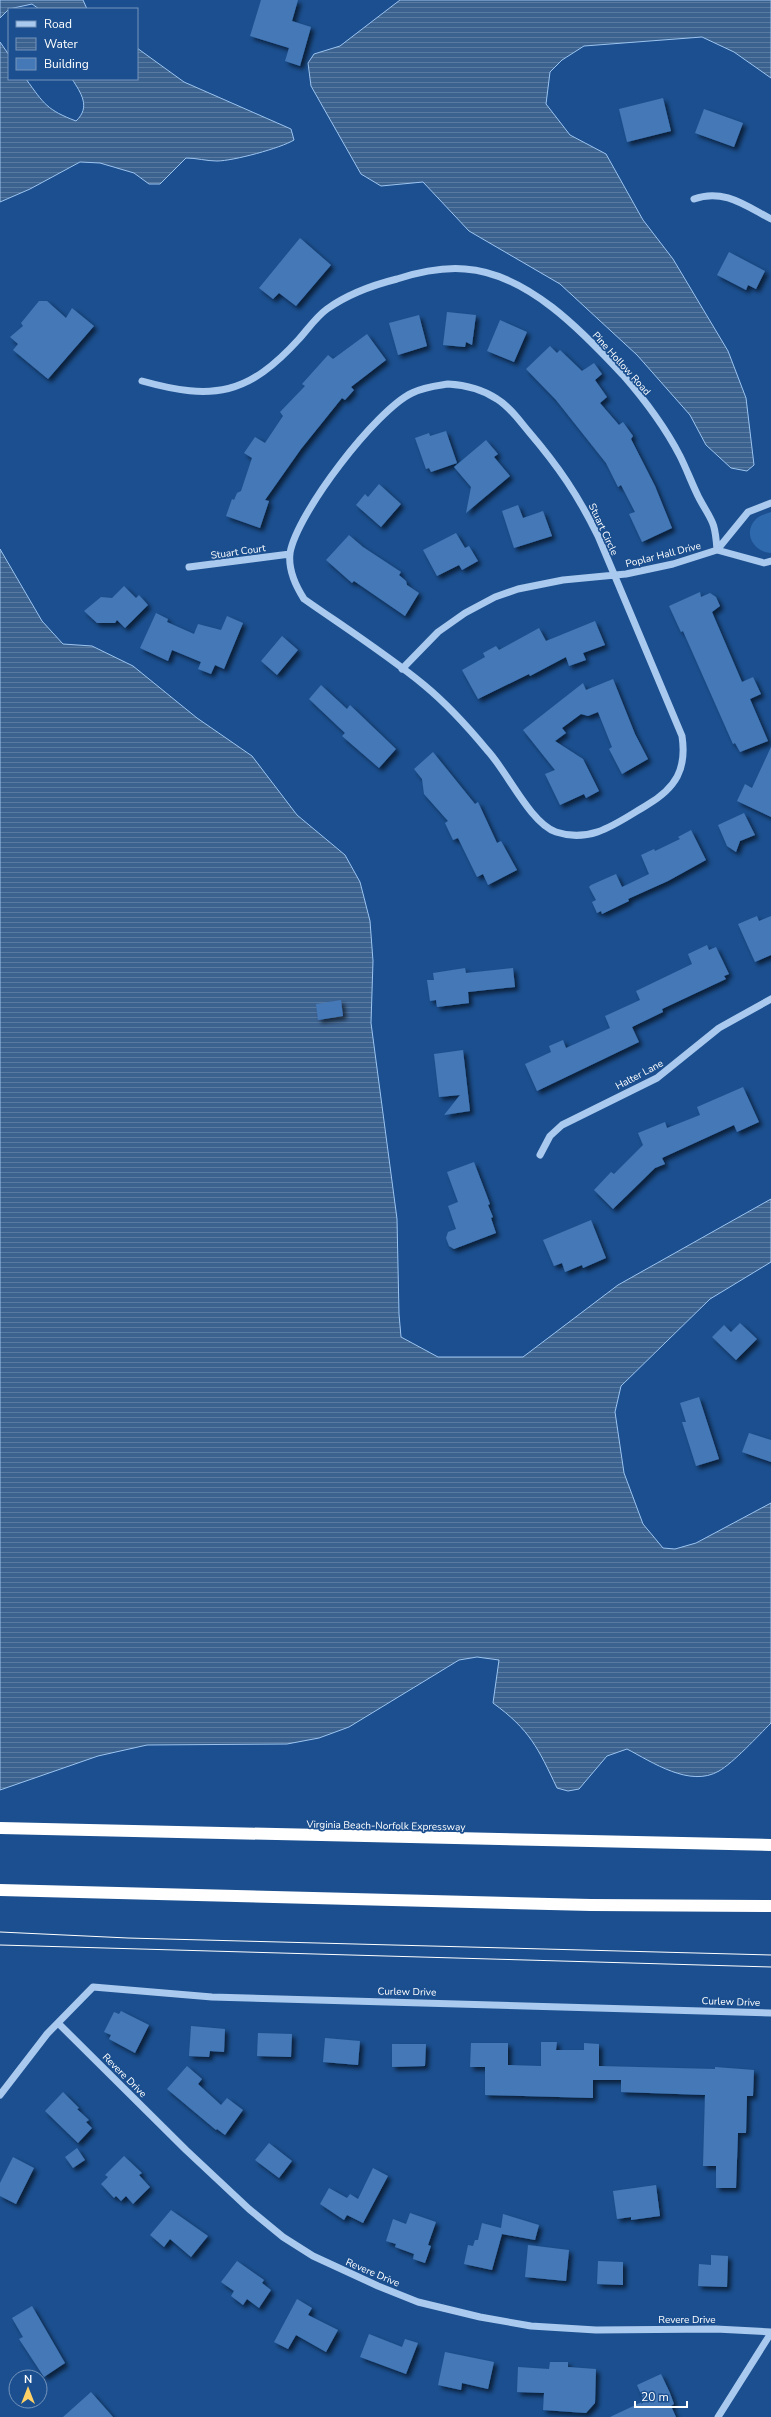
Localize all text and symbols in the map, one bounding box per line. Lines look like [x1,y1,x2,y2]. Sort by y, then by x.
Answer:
legend [8,8,138,80]
text: Road [44,16,72,32]
text: Water [44,36,78,52]
text: Building [44,56,89,72]
street label: Pine Hollow Road [589,329,654,399]
street label: Stuart Circle [585,501,621,558]
street label: Poplar Hall Drive [624,539,702,571]
street label: Stuart Court [210,541,267,563]
street label: Halter Lane [613,1056,666,1093]
street label: Virginia Beach-Norfolk Expressway [305,1818,466,1834]
street label: Curlew Drive [378,1984,436,2000]
street label: Curlew Drive [701,1994,761,2010]
street label: Revere Drive [99,2050,150,2101]
street label: Revere Drive [343,2255,402,2291]
street label: Revere Drive [658,2313,716,2327]
north arrow [8,2369,48,2409]
text: N [24,2372,32,2387]
scale bar [635,2383,687,2409]
text: 20 m [641,2389,669,2405]

